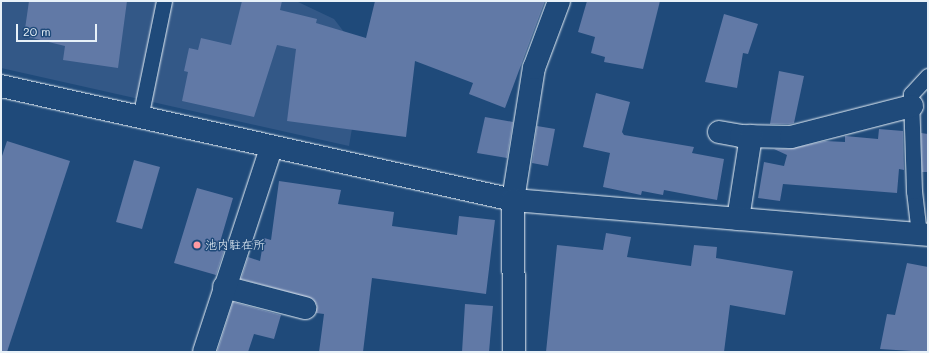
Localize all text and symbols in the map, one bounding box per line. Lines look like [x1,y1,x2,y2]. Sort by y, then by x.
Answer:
scale bar [18,16,99,42]
text: 20 m [23,23,51,39]
place label: 池内駐在所 [205,238,265,252]
marker: 池内駐在所 [192,240,202,250]

